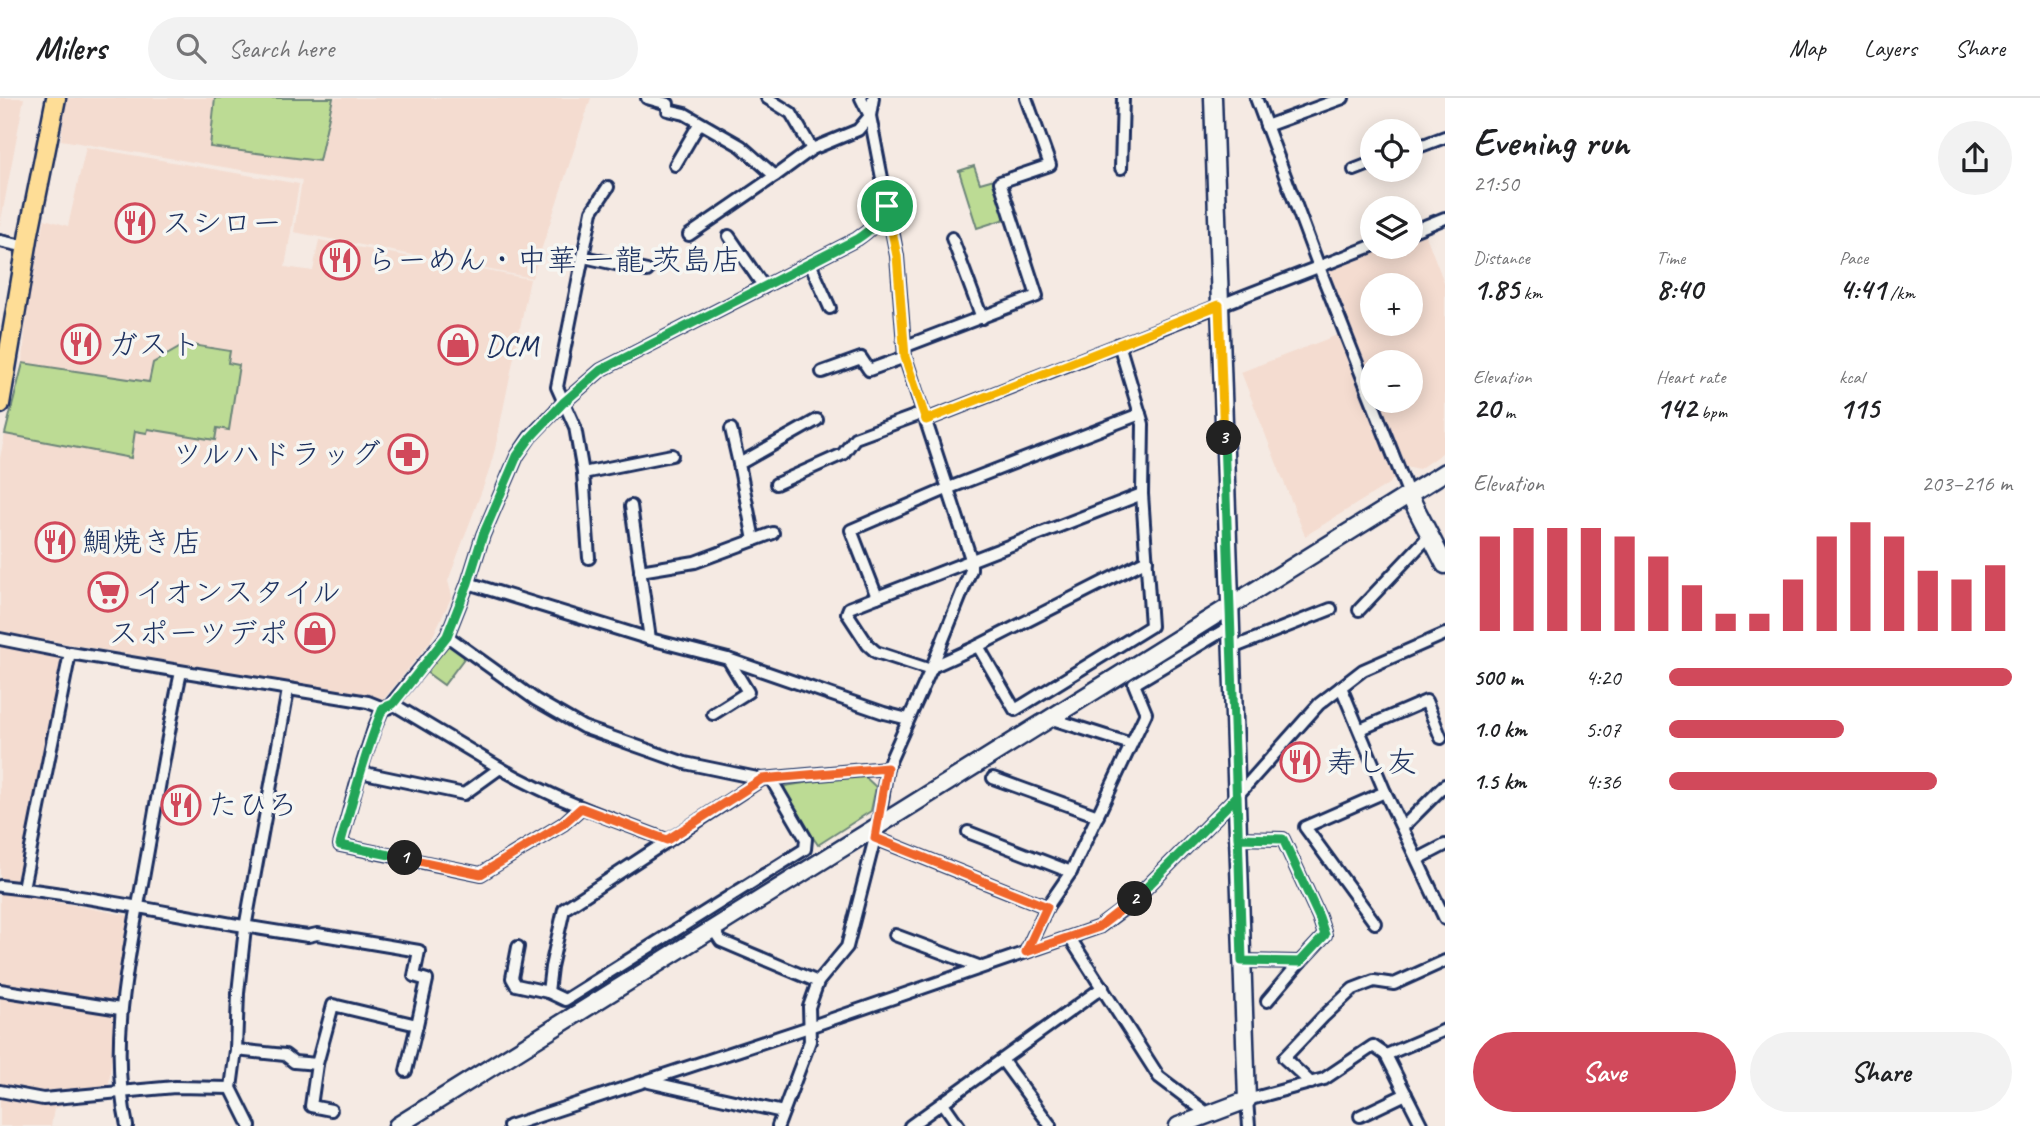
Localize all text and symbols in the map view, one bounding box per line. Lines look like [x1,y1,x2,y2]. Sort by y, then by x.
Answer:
search box [148,17,638,80]
text: Milers [35,27,106,69]
icon: search [172,29,210,67]
text: Search here [228,32,334,65]
text: Map [1789,33,1826,63]
text: Layers [1864,33,1917,63]
text: Share [1955,33,2005,63]
map controls [1360,119,1423,413]
button: locate [1360,119,1423,182]
text: Evening run [1473,119,1629,166]
button: share [1938,121,2012,195]
text: 21:50 [1473,169,1519,198]
pin [857,176,917,236]
icon: arrive [868,187,906,225]
button: layers [1360,196,1423,259]
restaurant icon: スシロー [114,202,156,244]
place label: スシロー [162,204,282,242]
restaurant icon: らーめん・中華 一龍 茨島店 [319,239,361,281]
place label: らーめん・中華 一龍 茨島店 [367,241,742,279]
text: Distance [1473,246,1530,270]
text: Time [1656,246,1685,270]
text: Pace [1839,246,1868,270]
text: 1.85 [1473,270,1519,308]
text: 8:40 [1656,270,1702,308]
text: 4:41 [1839,270,1885,308]
button: + [1360,273,1423,336]
text: km [1519,281,1542,305]
text: /km [1885,281,1915,305]
restaurant icon: ガスト [60,323,102,365]
shop icon: DCM [437,324,479,366]
place label: ガスト [108,325,201,363]
place label: DCM [485,326,540,364]
button: − [1360,350,1423,413]
text: Elevation [1473,365,1531,389]
text: Heart rate [1656,365,1725,389]
text: kcal [1839,365,1864,389]
text: 20 [1473,389,1500,427]
text: 142 [1656,389,1697,427]
text: 115 [1839,389,1879,427]
text: m [1500,400,1515,424]
text: bpm [1697,400,1727,424]
pin: 3 [1206,420,1242,456]
text: 3 [1219,425,1228,449]
pharmacy icon: ツルハドラッグ [387,433,429,475]
place label: ツルハドラッグ [172,435,381,473]
text: Elevation [1473,469,1544,498]
text: 203–216 m [1921,469,2012,498]
restaurant icon: 鯛焼き店 [34,521,76,563]
place label: 鯛焼き店 [82,523,202,561]
supermarket icon: イオンスタイル [87,571,129,613]
place label: イオンスタイル [135,573,341,611]
shop icon: スポーツデポ [294,612,336,654]
place label: スポーツデポ [109,614,288,652]
text: 500 m [1473,663,1522,692]
text: 4:20 [1585,663,1621,692]
text: 1.0 km [1473,715,1527,744]
text: 5:07 [1585,715,1621,744]
restaurant icon: 寿し友 [1279,741,1321,783]
place label: 寿し友 [1327,743,1417,781]
text: 1.5 km [1473,767,1526,796]
text: 4:36 [1585,767,1621,796]
restaurant icon: たひろ [160,784,202,826]
place label: たひろ [208,786,298,824]
pin: 1 [388,840,422,876]
text: 1 [400,845,409,869]
pin: 2 [1118,882,1152,916]
text: 2 [1130,886,1139,910]
button: Save [1473,1032,1736,1112]
button: Share [1750,1032,2012,1112]

